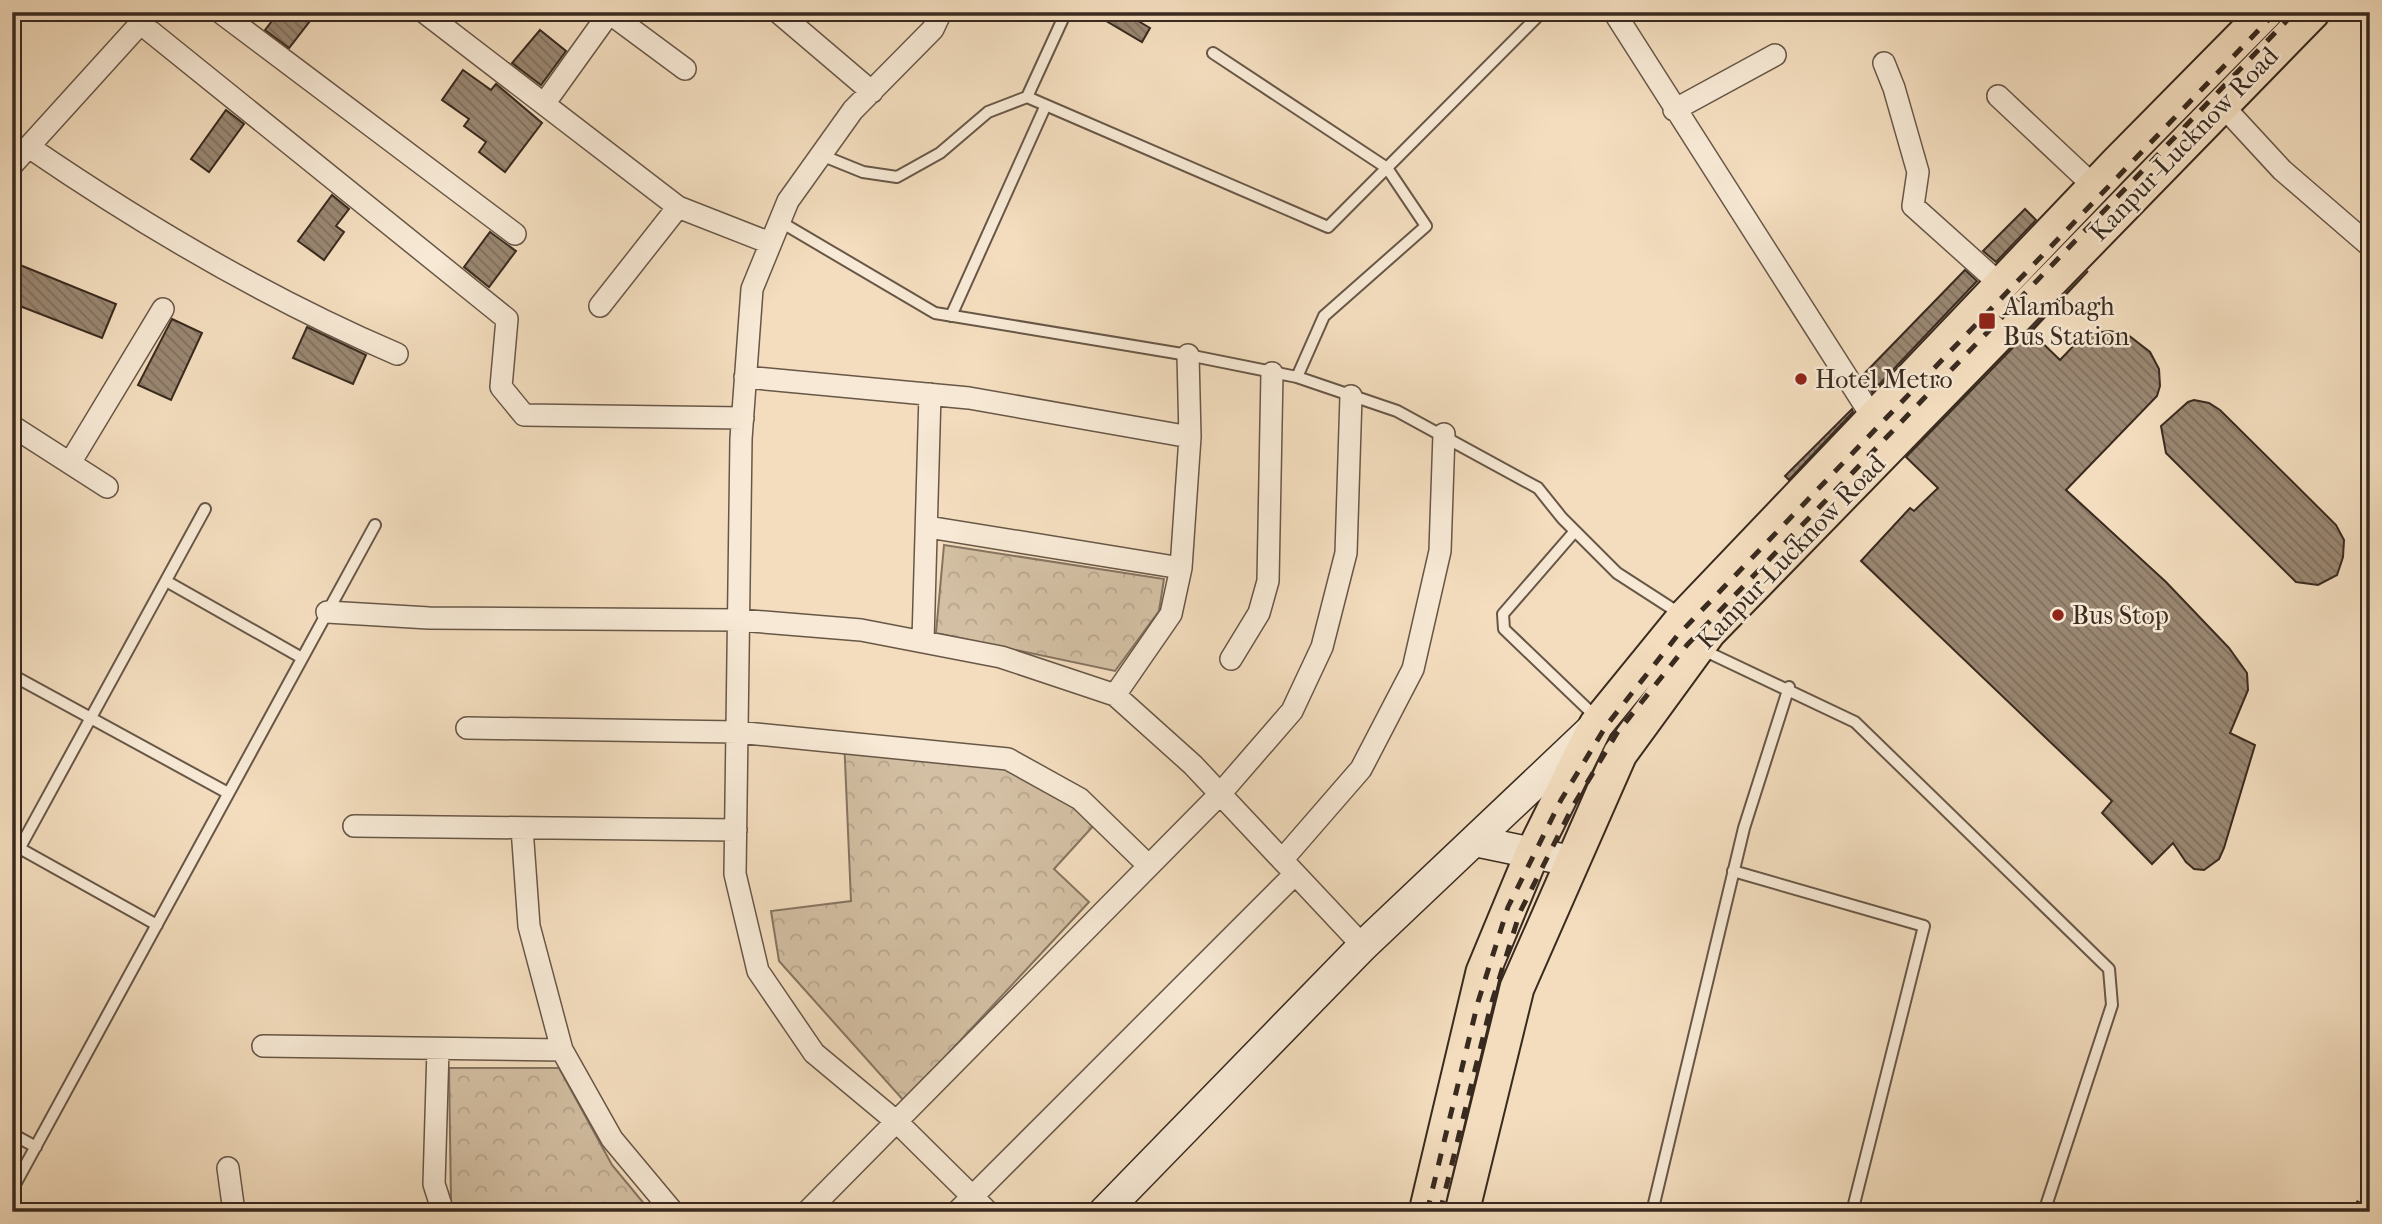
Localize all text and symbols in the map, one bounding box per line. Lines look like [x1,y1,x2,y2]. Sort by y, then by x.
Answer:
street label: Kanpur-Lucknow Road [2083,40,2285,248]
place label: Alambagh Bus Station [2002,291,2129,352]
marker: Alambagh Bus Station [1977,311,1997,331]
place label: Hotel Metro [1815,364,1953,395]
marker: Hotel Metro [1793,371,1809,387]
street label: Kanpur-Lucknow Road [1690,448,1892,656]
place label: Bus Stop [2072,600,2169,631]
marker: Bus Stop [2050,607,2066,623]

